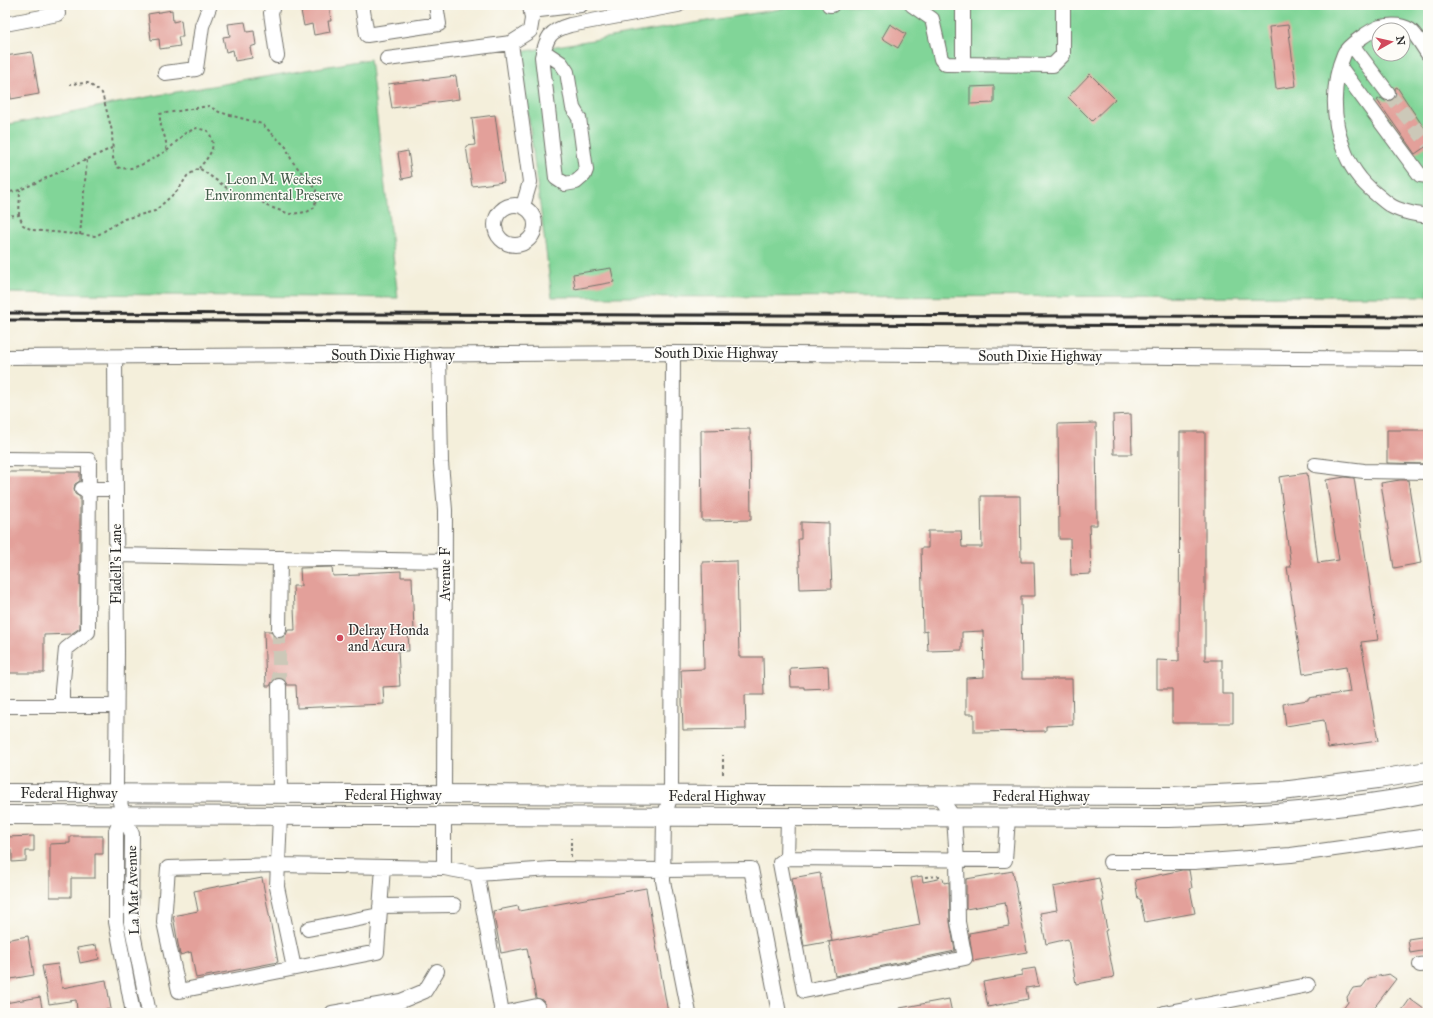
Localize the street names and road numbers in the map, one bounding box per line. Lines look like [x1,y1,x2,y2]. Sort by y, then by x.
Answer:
street label: South Dixie Highway [654,345,778,362]
street label: South Dixie Highway [331,347,455,364]
street label: South Dixie Highway [978,348,1102,365]
street label: Fladell's Lane [108,524,125,604]
street label: Avenue F [437,547,454,602]
street label: Federal Highway [20,785,118,802]
street label: Federal Highway [344,787,442,804]
street label: Federal Highway [668,788,766,805]
street label: Federal Highway [992,788,1090,805]
street label: La Mat Avenue [123,845,143,935]

